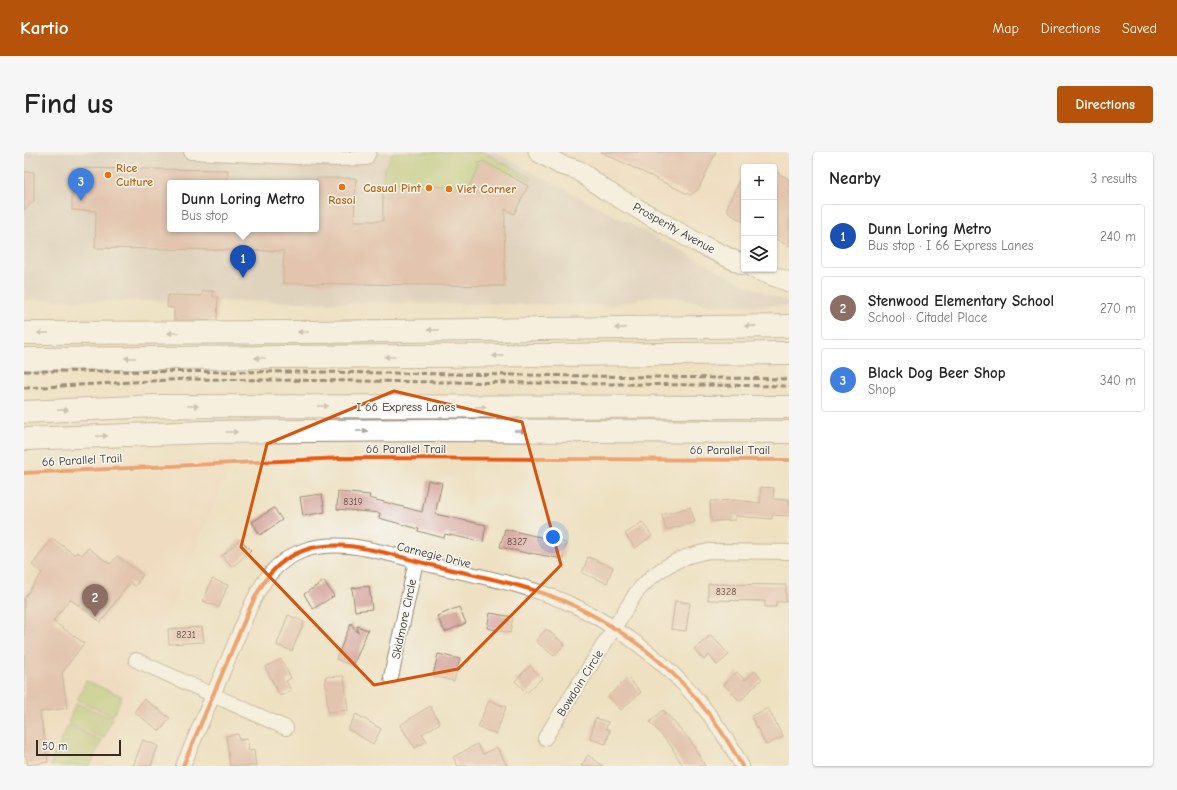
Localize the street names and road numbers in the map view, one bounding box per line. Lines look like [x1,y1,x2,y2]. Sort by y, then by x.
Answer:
street label: Prosperity Avenue [630,200,718,256]
street label: I 66 Express Lanes [356,400,456,414]
street label: 66 Parallel Trail [366,442,446,456]
street label: 66 Parallel Trail [690,443,770,457]
street label: 66 Parallel Trail [41,451,123,469]
street label: Carnegie Drive [395,539,473,571]
street label: Skidmore Circle [389,578,419,660]
street label: Bowdoin Circle [554,647,606,719]

